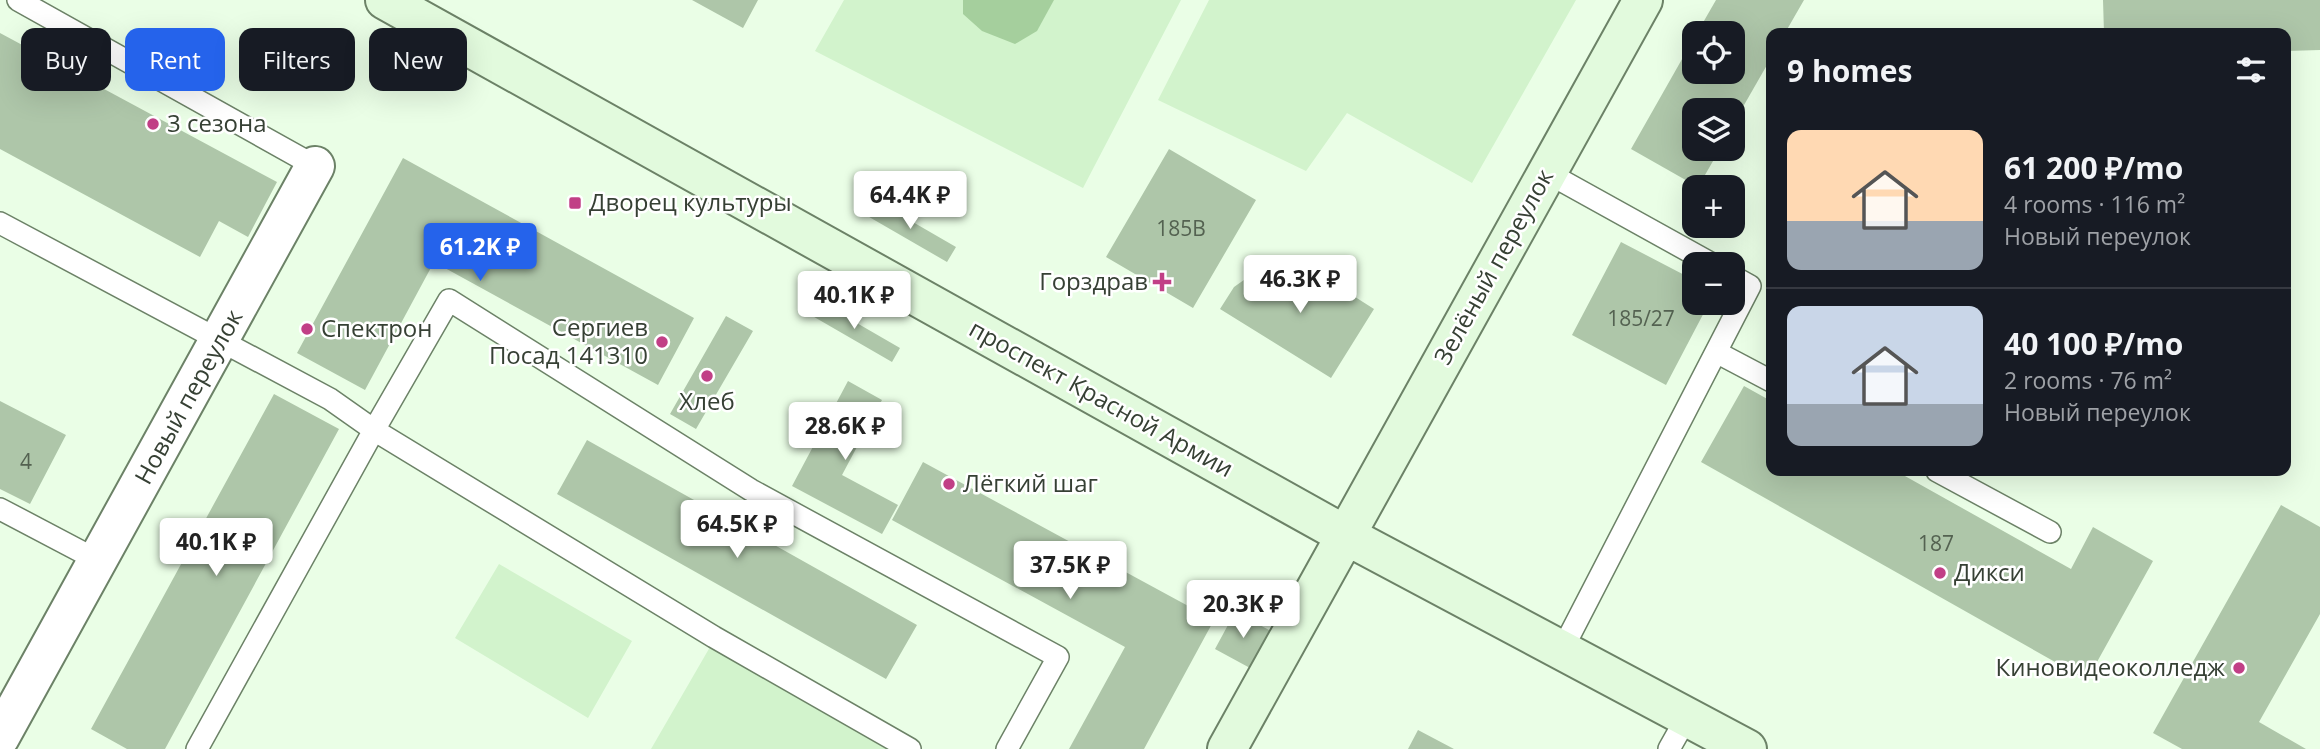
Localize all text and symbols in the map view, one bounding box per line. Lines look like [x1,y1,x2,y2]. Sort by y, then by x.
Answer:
map controls [1682,21,1745,315]
button: locate [1682,21,1745,84]
chip: Buy [21,28,111,91]
chip: Rent [125,28,225,91]
chip: Filters [239,28,355,91]
chip: New [369,28,467,91]
text: 9 homes [1787,50,1912,91]
icon: filters [2232,51,2270,89]
button: layers [1682,98,1745,161]
place label: 3 сезона [167,106,267,139]
marker: 3 сезона [145,116,161,132]
text: 61 200 ₽/mo [2004,147,2183,188]
icon: home [1843,158,1927,242]
street label: Зелёный переулок [1425,162,1560,370]
pin: 64.4K ₽ [845,172,975,231]
button: + [1682,175,1745,238]
text: 64.4K ₽ [870,178,950,210]
place label: Дворец культуры [589,185,792,218]
text: 4 rooms · 116 m² [2004,188,2185,220]
marker: Дворец культуры [567,195,583,211]
house number: 185В [1156,214,1206,242]
text: Новый переулок [2004,220,2191,252]
pin: 61.2K ₽ [415,224,545,283]
text: 61.2K ₽ [440,230,520,262]
button: − [1682,252,1745,315]
pin: 46.3K ₽ [1235,256,1365,315]
text: 46.3K ₽ [1260,262,1340,294]
place label: Горздрав [1039,264,1148,297]
pin: 40.1K ₽ [789,272,919,331]
marker: Горздрав [1154,274,1170,290]
text: 40.1K ₽ [814,278,894,310]
street label: Новый переулок [126,302,250,490]
house number: 185/27 [1607,304,1675,332]
place label: Сергиев Посад 141310 [489,310,648,371]
place label: Спектрон [321,311,432,344]
street label: проспект Красной Армии [964,311,1240,484]
marker: Спектрон [299,321,315,337]
text: 40 100 ₽/mo [2004,323,2183,364]
marker: Сергиев Посад 141310 [654,334,670,350]
icon: home [1843,334,1927,418]
text: 2 rooms · 76 m² [2004,364,2172,396]
marker: Хлеб [699,368,715,384]
place label: Хлеб [679,384,735,417]
text: Новый переулок [2004,396,2191,428]
pin: 28.6K ₽ [780,402,910,462]
text: 28.6K ₽ [805,409,885,441]
house number: 4 [20,447,32,475]
place label: Лёгкий шаг [963,466,1098,499]
marker: Лёгкий шаг [941,476,957,492]
pin: 64.5K ₽ [672,500,802,560]
text: 64.5K ₽ [697,507,777,539]
pin: 40.1K ₽ [151,518,281,578]
text: 40.1K ₽ [176,525,256,557]
house number: 187 [1918,529,1954,557]
pin: 37.5K ₽ [1005,542,1135,601]
text: 37.5K ₽ [1030,548,1110,580]
place label: Дикси [1954,555,2025,588]
marker: Дикси [1932,565,1948,581]
pin: 20.3K ₽ [1178,580,1308,640]
text: 20.3K ₽ [1203,587,1283,619]
place label: Киновидеоколледж [1996,650,2225,683]
marker: Киновидеоколледж [2231,660,2247,676]

